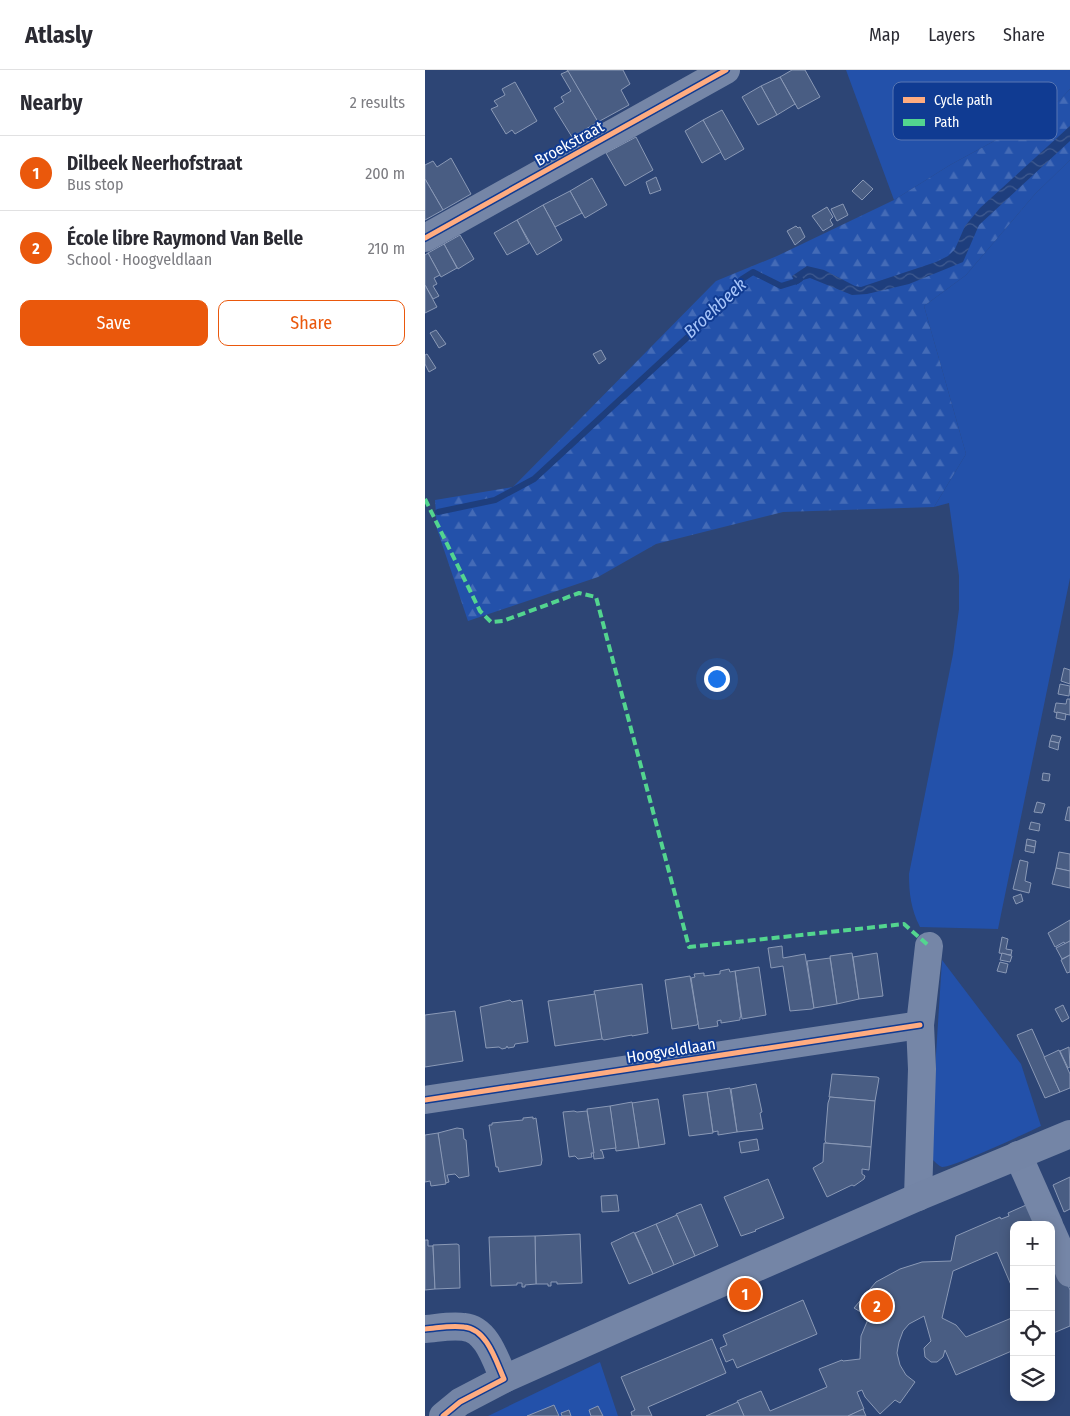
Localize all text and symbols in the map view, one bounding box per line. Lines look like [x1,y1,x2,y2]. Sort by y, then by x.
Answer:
text: Atlasly [25,21,93,49]
text: Map [869,24,900,46]
text: Layers [928,24,975,46]
text: Share [1003,24,1045,46]
legend [893,82,1057,140]
text: Nearby [20,90,82,116]
text: Cycle path [934,92,993,109]
text: 2 results [350,93,405,112]
text: Path [934,114,959,131]
street label: Broekstraat [532,116,608,170]
text: Dilbeek Neerhofstraat [67,152,242,175]
text: 1 [33,164,39,183]
text: 200 m [365,164,405,183]
text: Bus stop [67,175,123,194]
text: École libre Raymond Van Belle [67,227,303,250]
text: 2 [32,239,40,258]
text: 210 m [368,239,405,258]
text: School · Hoogveldlaan [67,250,212,269]
water label: Broekbeek [679,273,751,343]
button: Save [20,300,208,346]
button: Share [218,300,405,346]
your location [704,666,730,692]
street label: Hoogveldlaan [625,1034,717,1067]
map controls [1010,1221,1055,1401]
button: + [1010,1221,1055,1266]
button: − [1010,1266,1055,1311]
pin: 1 [729,1275,761,1313]
pin: 2 [861,1287,893,1325]
button: locate [1010,1311,1055,1356]
button: layers [1010,1356,1055,1401]

